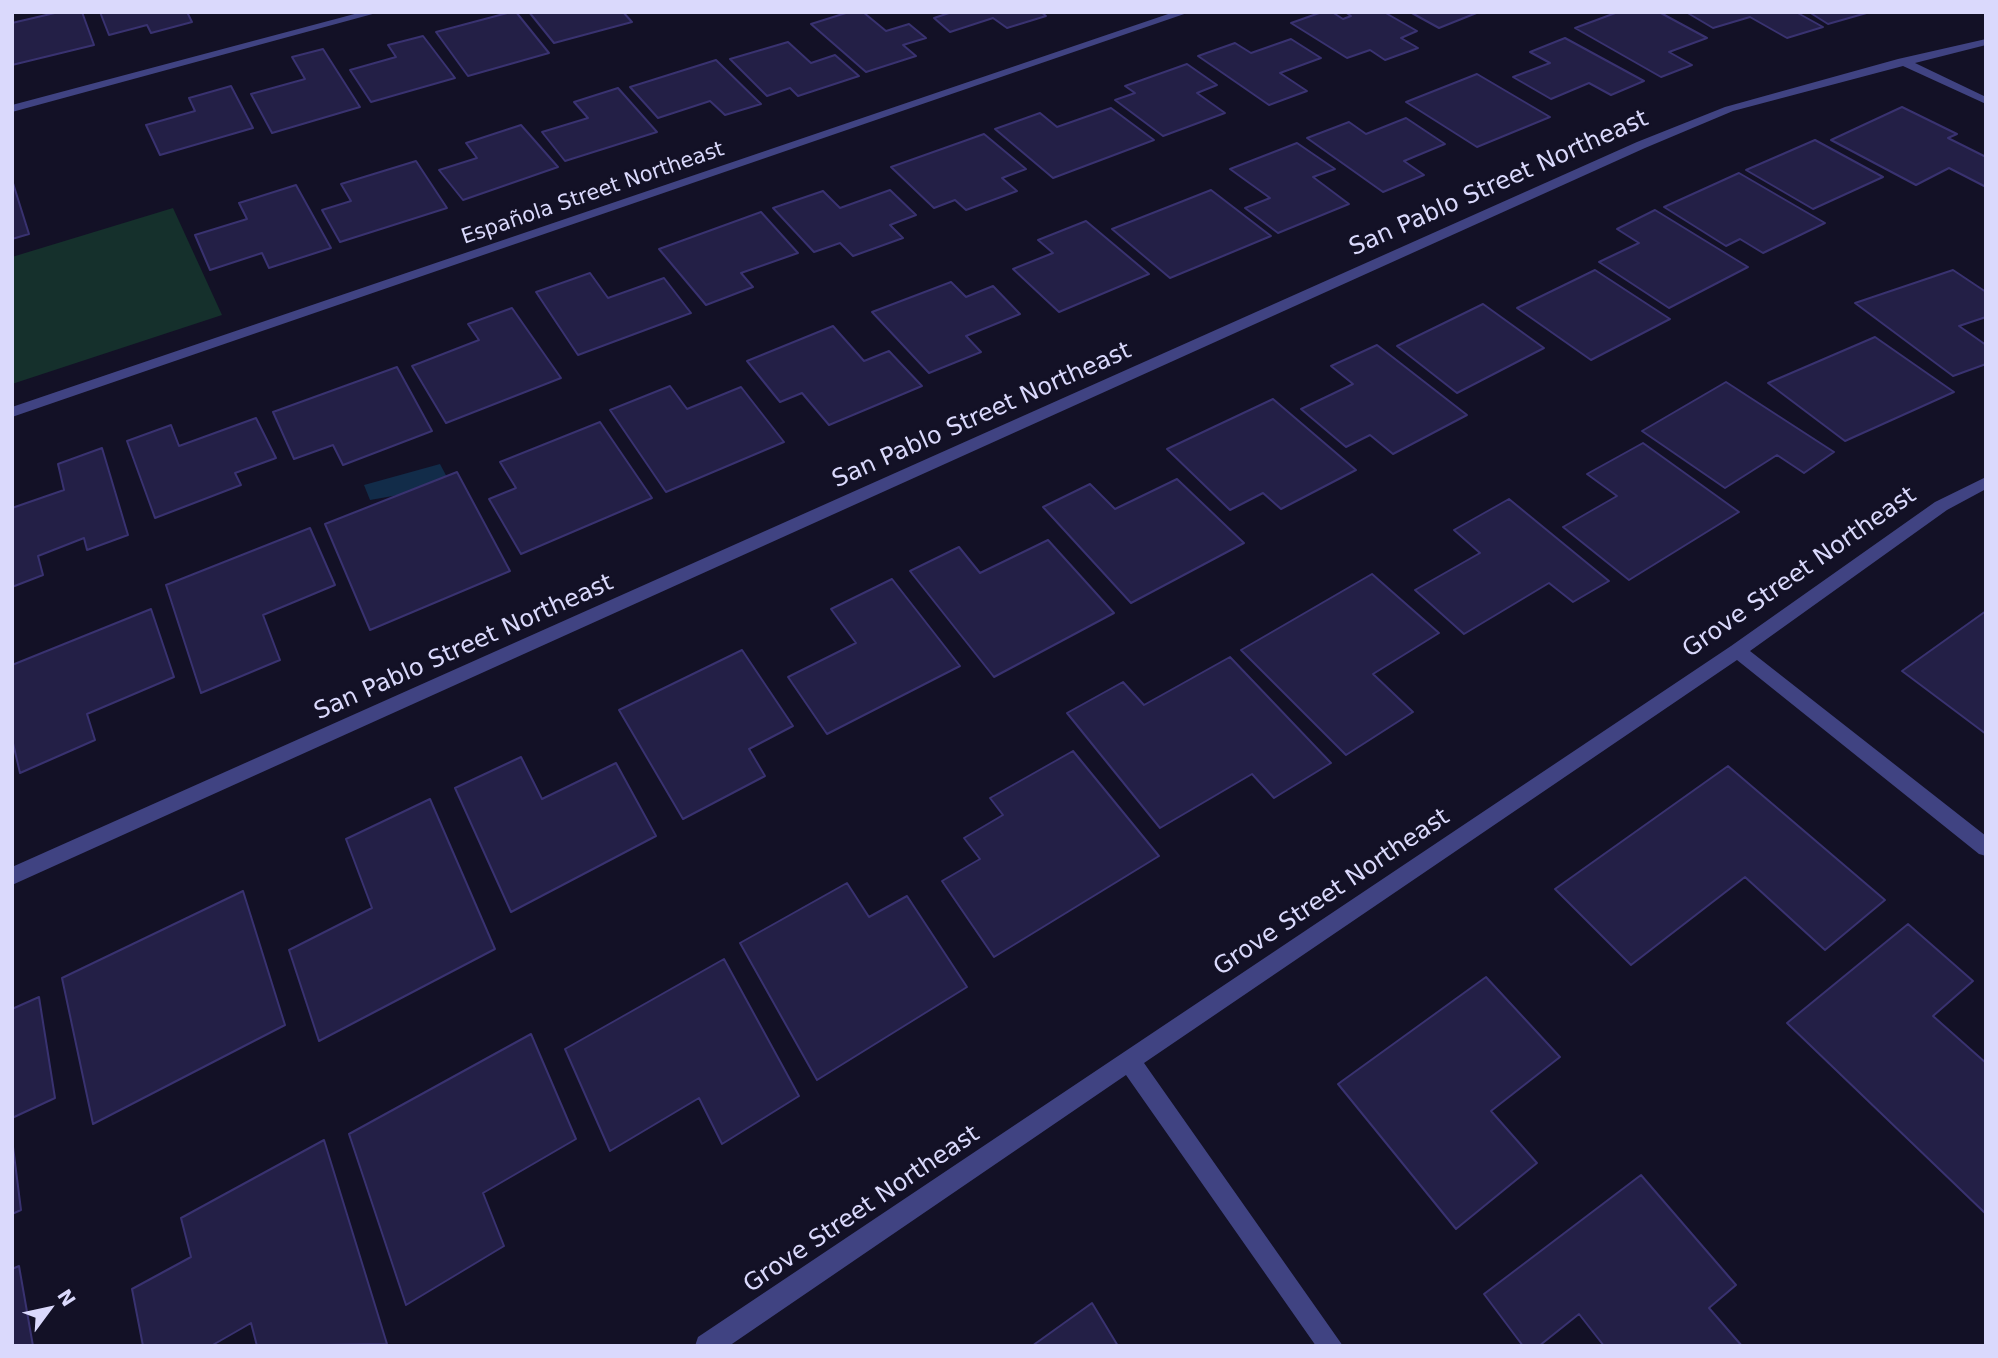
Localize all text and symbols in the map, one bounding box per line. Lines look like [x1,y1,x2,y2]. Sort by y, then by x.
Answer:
street label: San Pablo Street Northeast [1345,105,1653,263]
street label: Española Street Northeast [458,137,728,251]
street label: San Pablo Street Northeast [828,337,1136,495]
street label: Grove Street Northeast [1678,481,1922,665]
street label: San Pablo Street Northeast [310,569,618,727]
street label: Grove Street Northeast [1209,803,1455,983]
street label: Grove Street Northeast [739,1120,985,1300]
north arrow [14,1274,84,1344]
text: N [53,1285,80,1310]

